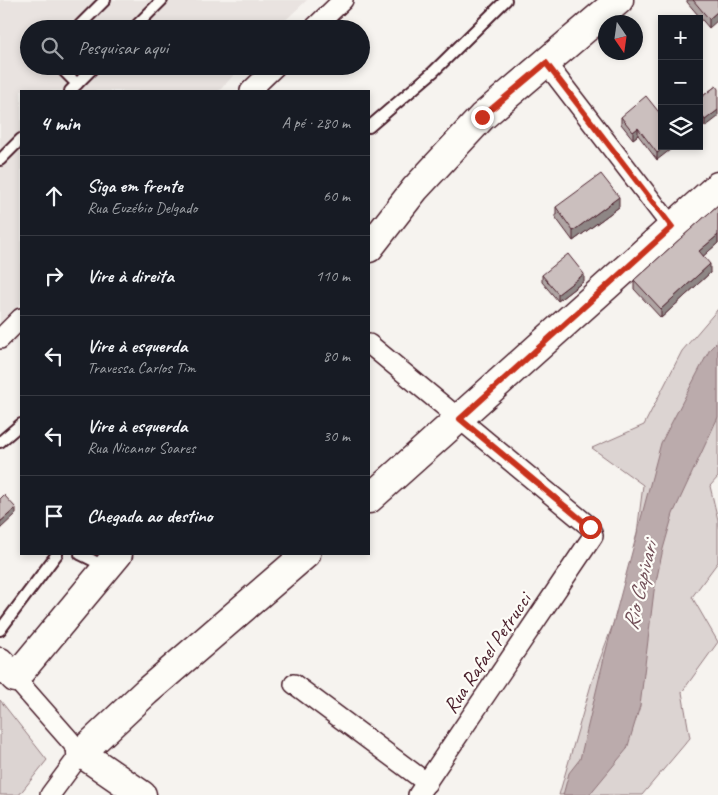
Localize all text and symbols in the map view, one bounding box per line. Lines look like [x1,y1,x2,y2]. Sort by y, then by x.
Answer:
north arrow [598,15,643,60]
map controls [658,15,703,150]
button: + [658,15,703,60]
search box [20,20,370,75]
icon: search [38,34,66,62]
text: Pesquisar aqui [78,36,168,60]
button: − [658,60,703,105]
button: layers [658,105,703,150]
route end [471,106,494,129]
text: 4 min [40,110,80,136]
text: A pé · 280 m [282,113,350,133]
text: Siga em frente [87,174,183,198]
icon: ahead [40,182,68,210]
text: 60 m [323,186,350,206]
text: Rua Euzébio Delgado [87,198,197,218]
icon: right [40,262,68,290]
text: Vire à direita [87,264,174,288]
text: 110 m [316,266,350,286]
text: Vire à esquerda [87,334,187,358]
icon: left [40,342,68,370]
text: 80 m [323,346,350,366]
text: Travessa Carlos Tim [87,358,196,378]
text: Vire à esquerda [87,414,187,438]
icon: left [40,422,68,450]
text: 30 m [323,426,350,446]
text: Rua Nicanor Soares [87,438,195,458]
icon: arrive [40,502,68,530]
text: Chegada ao destino [87,504,213,528]
route start [579,516,602,539]
water label: Rio Capivari [616,534,665,633]
street label: Rua Rafael Petrucci [437,585,538,718]

